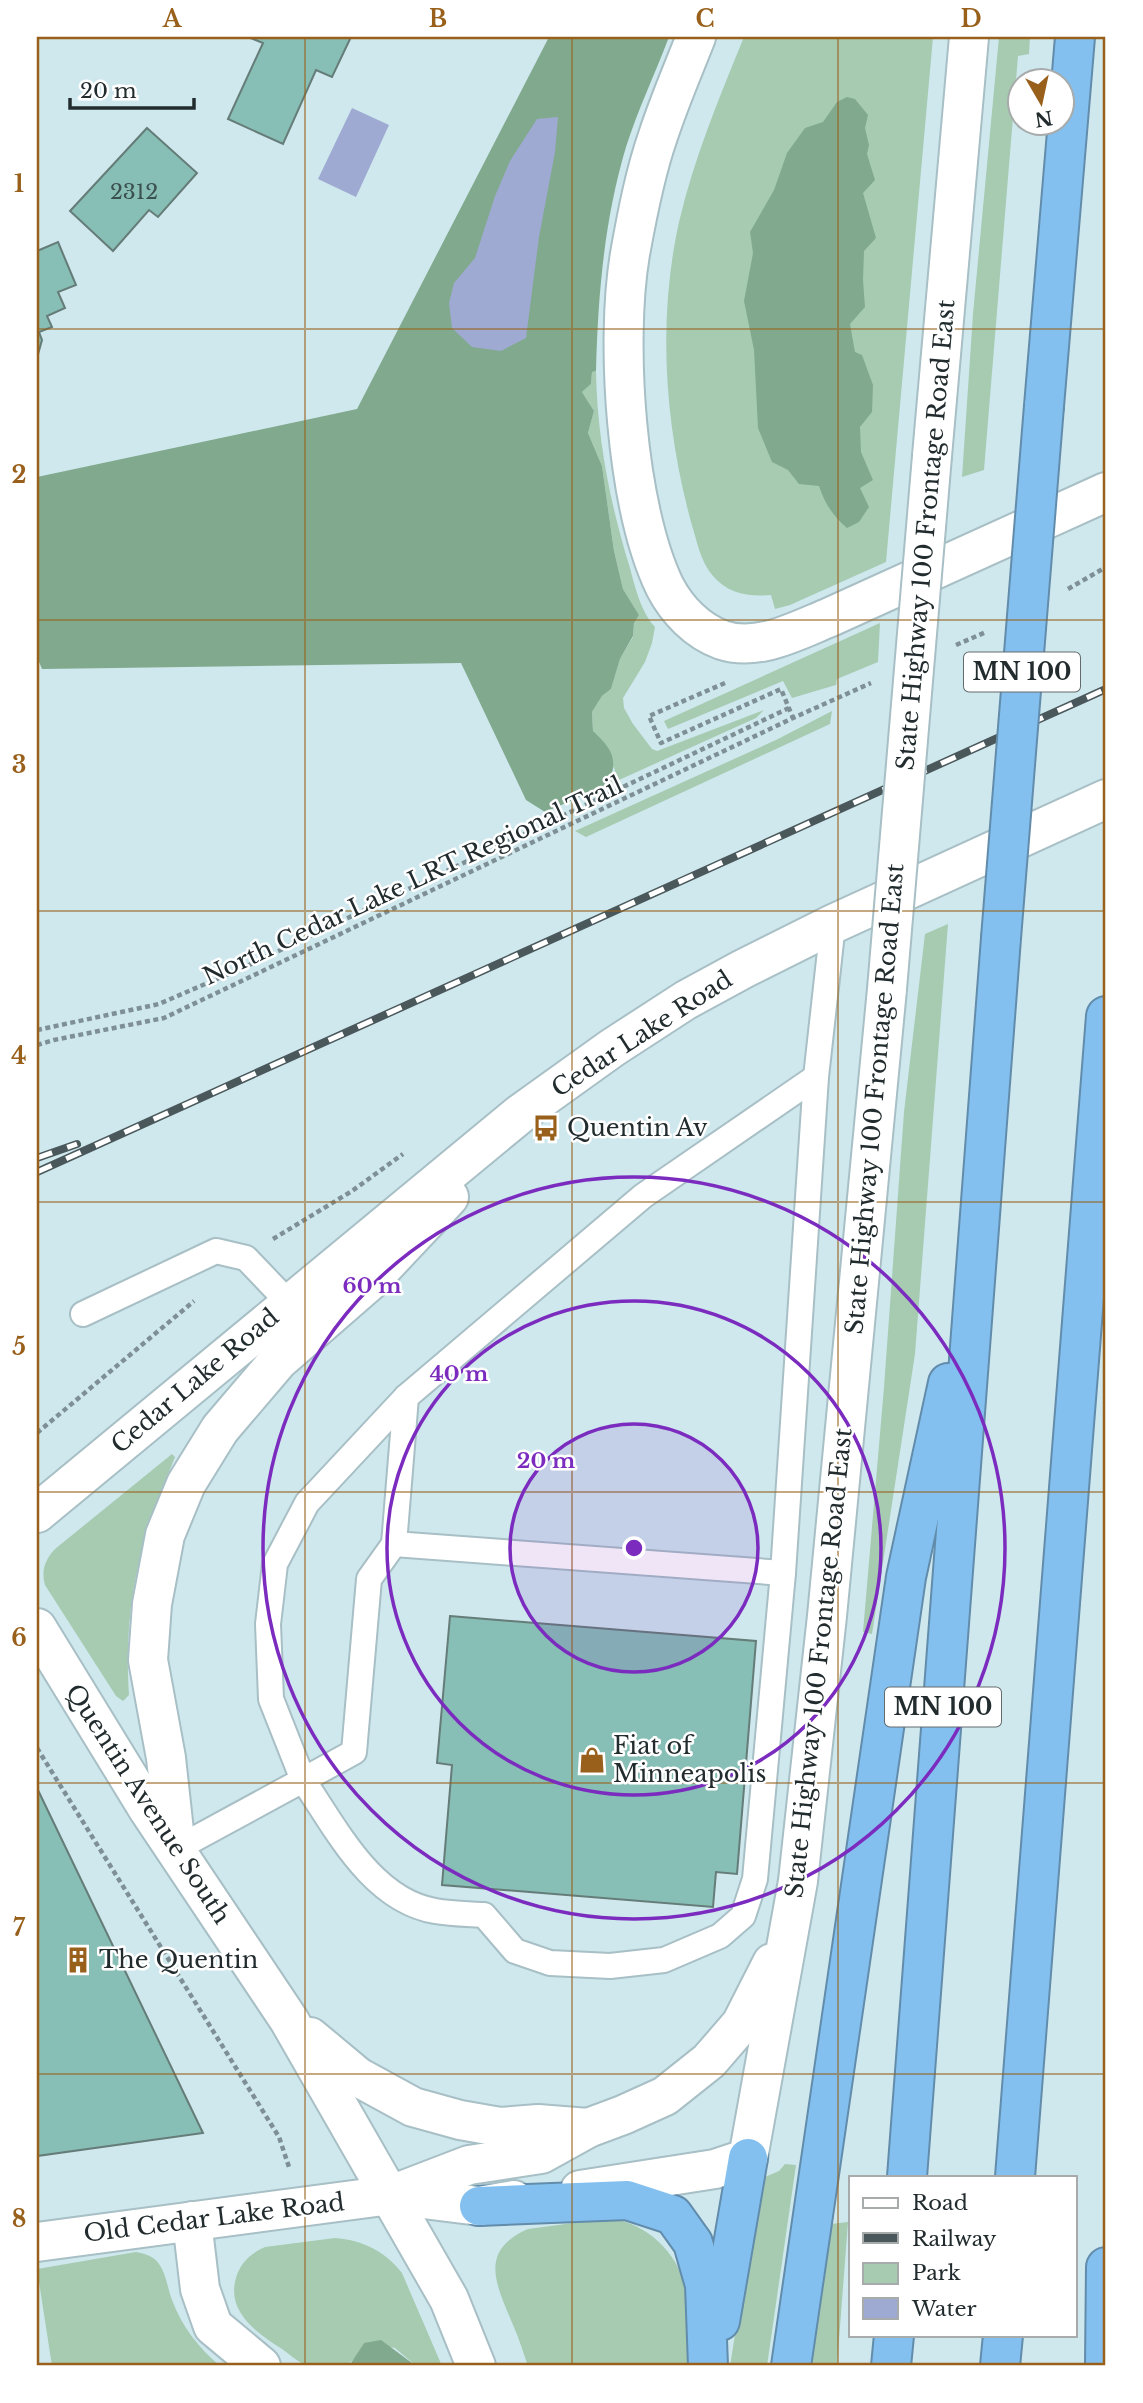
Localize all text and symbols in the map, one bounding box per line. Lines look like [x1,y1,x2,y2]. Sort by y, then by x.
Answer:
text: A [162,5,183,33]
text: B [429,5,447,33]
text: C [696,5,714,33]
text: D [960,5,982,33]
scale bar [70,66,194,110]
north arrow [1006,66,1076,136]
text: 20 m [80,78,137,104]
text: N [1033,106,1054,131]
text: 1 [14,170,24,198]
house number: 2312 [110,179,158,205]
street label: State Highway 100 Frontage Road East [890,298,961,772]
text: 2 [12,461,26,489]
road number: MN 100 [964,652,1080,692]
text: 3 [12,751,26,779]
street label: North Cedar Lake LRT Regional Trail [198,770,628,991]
street label: State Highway 100 Frontage Road East [839,862,910,1336]
street label: Cedar Lake Road [546,964,737,1103]
text: 4 [11,1042,27,1070]
bus stop icon: Quentin Av [531,1113,561,1143]
place label: Quentin Av [567,1113,708,1142]
text: 60 m [343,1273,401,1299]
street label: Cedar Lake Road [105,1302,284,1459]
text: 5 [12,1333,26,1361]
text: 40 m [430,1361,488,1387]
street label: State Highway 100 Frontage Road East [779,1426,858,1899]
text: 20 m [517,1448,575,1474]
centre of rings [622,1536,646,1560]
text: 6 [11,1624,27,1652]
street label: Quentin Avenue South [60,1678,237,1929]
road number: MN 100 [885,1688,1001,1726]
place label: Fiat of Minneapolis [613,1731,766,1788]
shop icon: Fiat of Minneapolis [577,1745,607,1775]
text: 7 [13,1914,26,1942]
building icon: The Quentin [63,1945,93,1975]
place label: The Quentin [99,1945,258,1974]
legend [849,2176,1076,2336]
street label: Old Cedar Lake Road [82,2187,346,2248]
text: Road [912,2190,968,2216]
text: 8 [12,2205,26,2233]
text: Railway [912,2226,997,2252]
text: Park [912,2260,961,2286]
text: Water [911,2296,976,2322]

